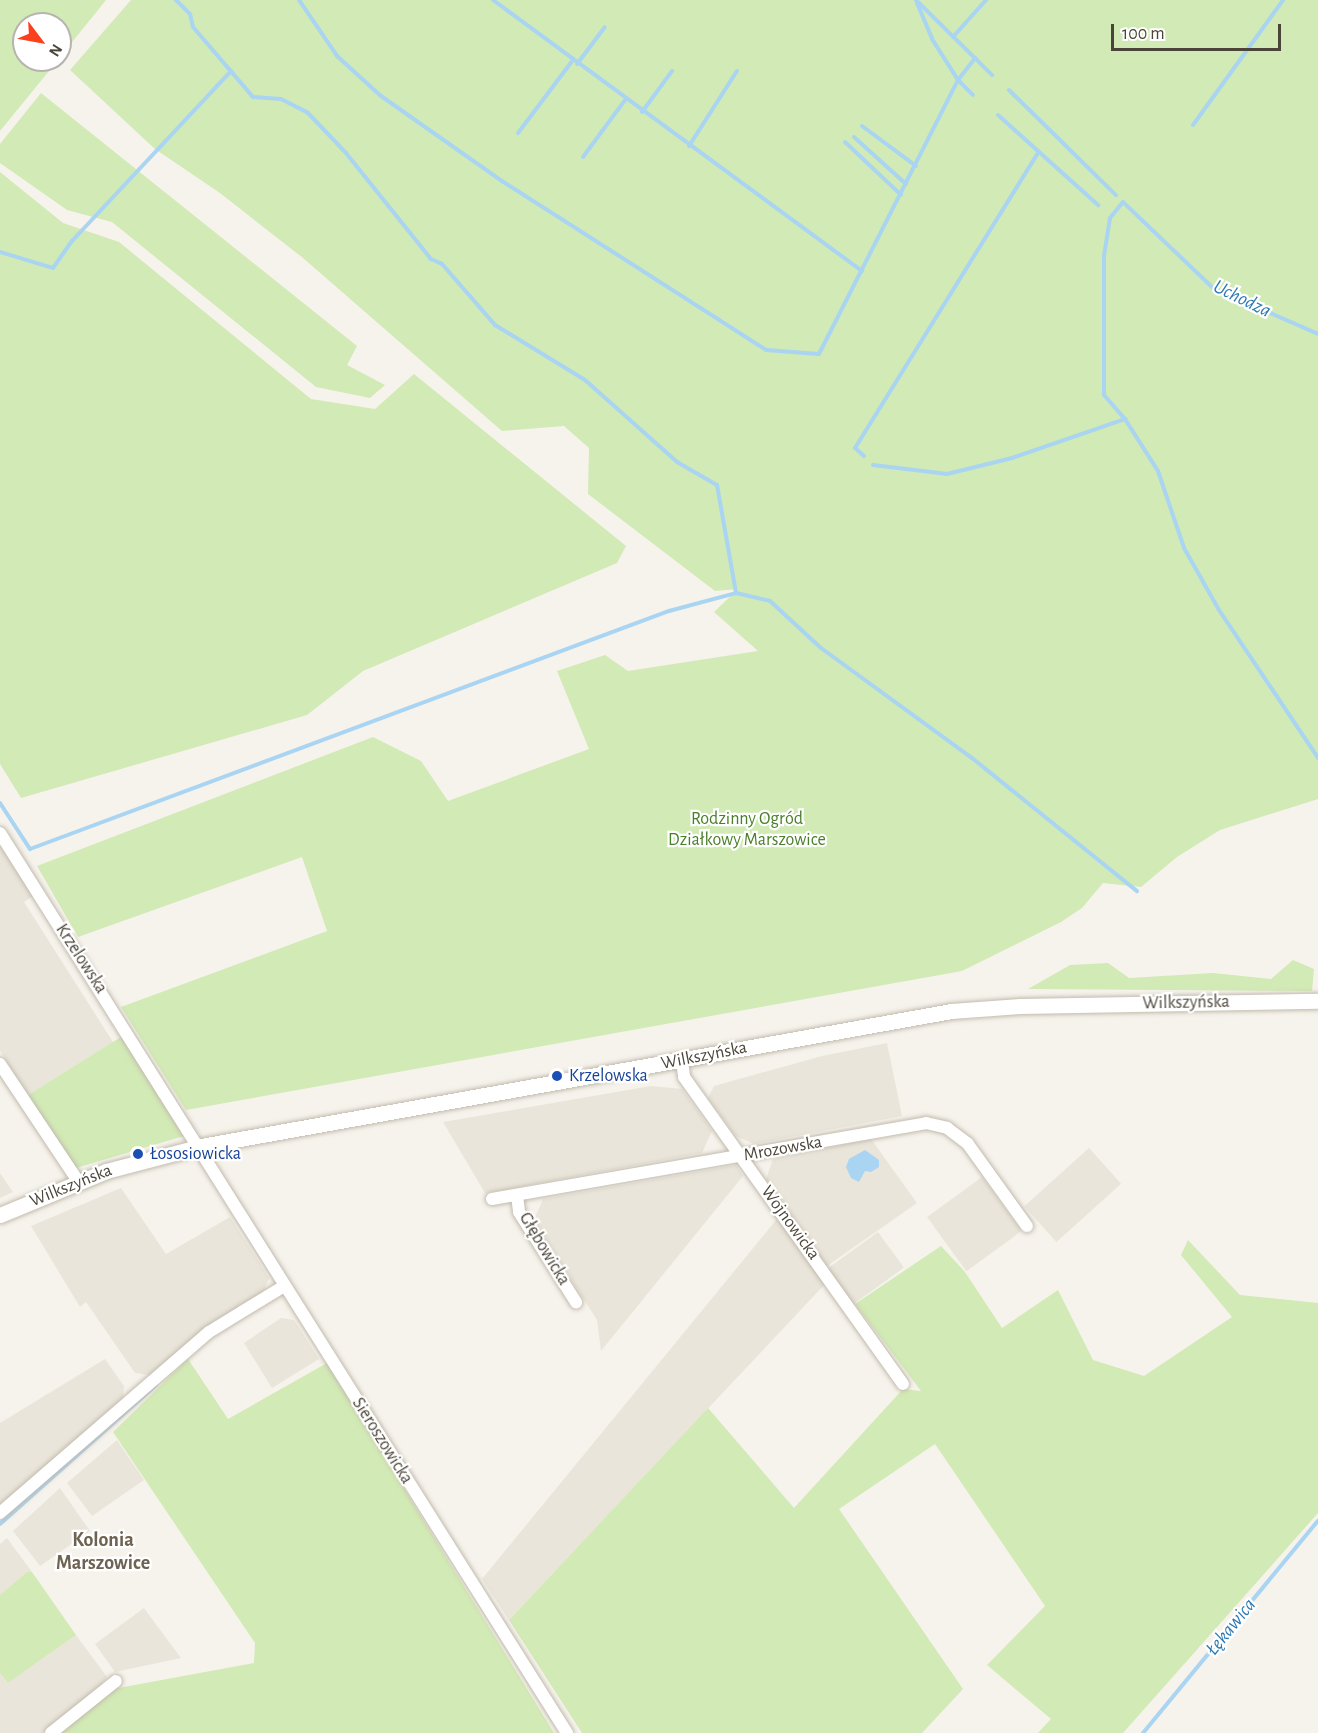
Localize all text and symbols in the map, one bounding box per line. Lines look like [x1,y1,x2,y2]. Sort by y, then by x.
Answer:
north arrow [12,12,72,72]
scale bar [1114,12,1284,50]
text: 100 m [1122,25,1165,43]
text: N [46,42,65,59]
water label: Uchodza [1209,275,1275,323]
park label: Rodzinny Ogród Działkowy Marszowice [668,809,826,852]
street label: Krzelowska [50,920,112,998]
street label: Wilkszyńska [1142,991,1230,1015]
street label: Wilkszyńska [659,1037,749,1075]
place label: Krzelowska [569,1065,648,1087]
marker: Krzelowska [550,1069,564,1083]
street label: Mrozowska [742,1131,824,1167]
place label: Łososiowicka [150,1143,241,1165]
marker: Łososiowicka [131,1147,145,1161]
street label: Wilkszyńska [27,1160,115,1212]
street label: Wojnowicka [756,1182,824,1264]
street label: Głębowicka [514,1209,574,1289]
street label: Sieroszowicka [347,1394,417,1488]
district label: Kolonia Marszowice [56,1528,150,1575]
water label: Łękawica [1201,1594,1261,1660]

